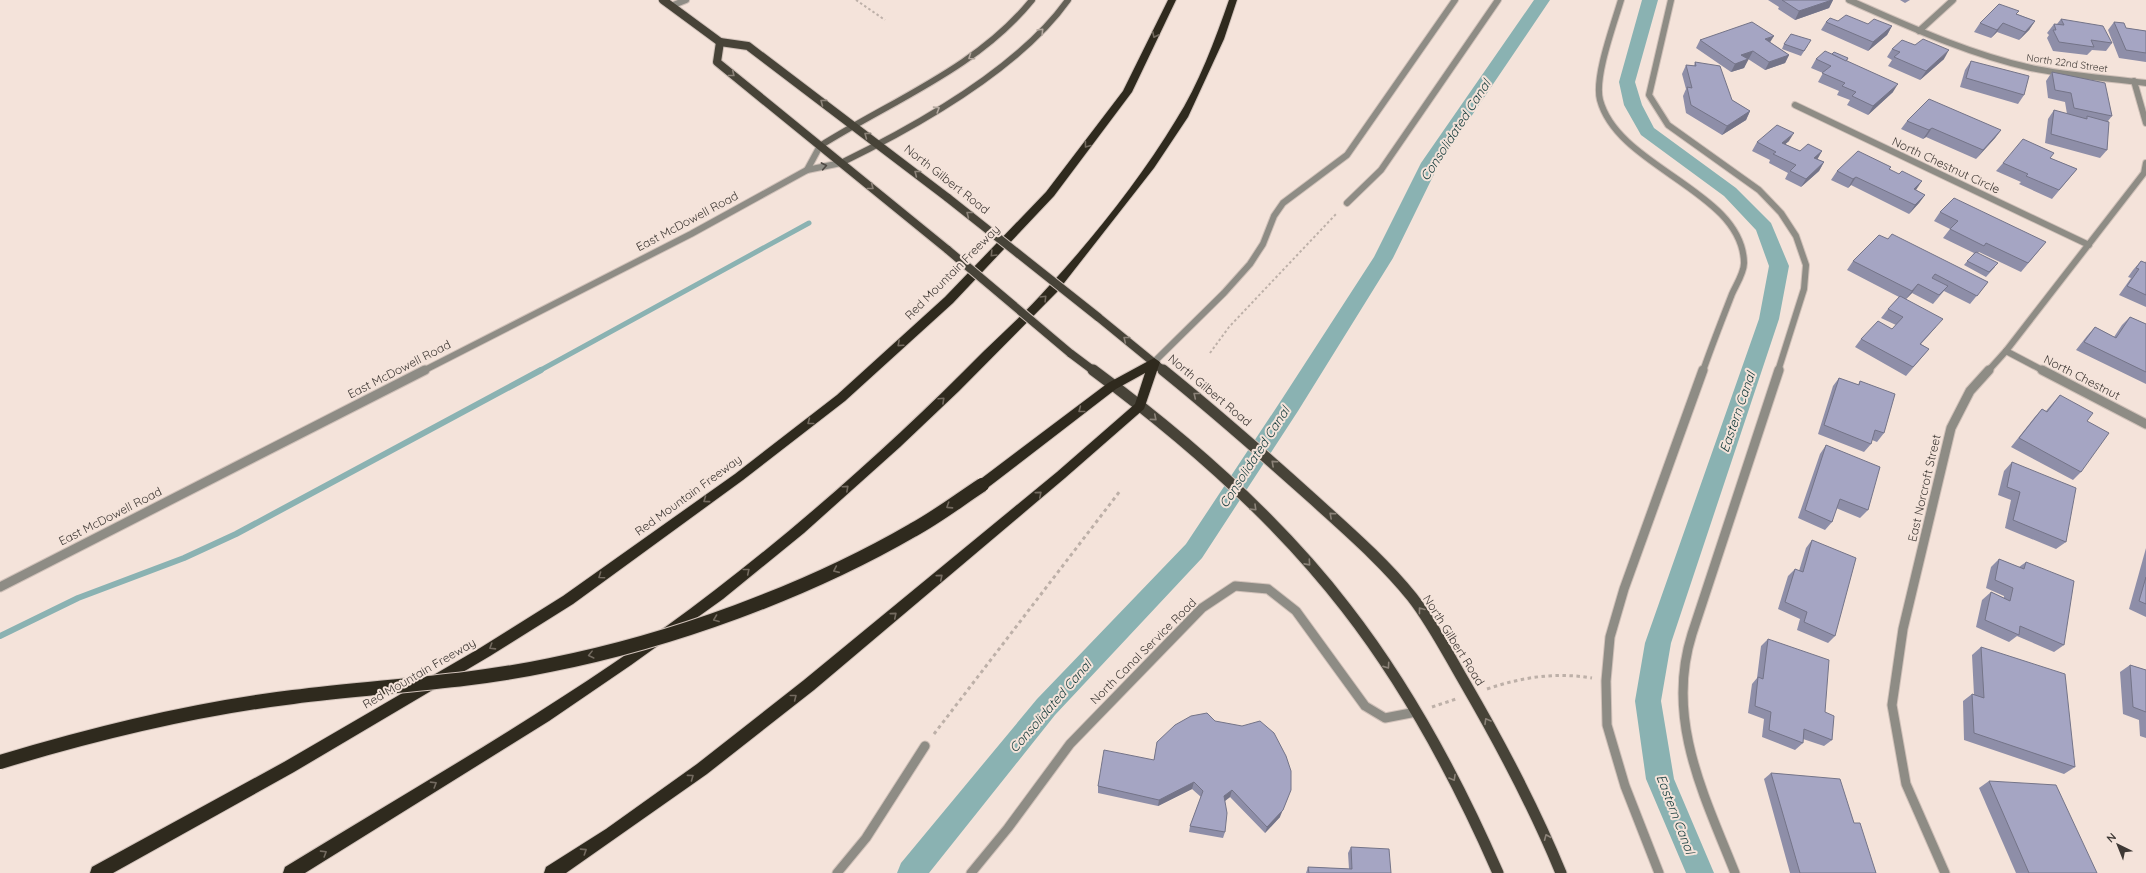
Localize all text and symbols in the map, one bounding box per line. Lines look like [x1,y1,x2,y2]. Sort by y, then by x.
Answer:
one-way arrow [1036,28,1044,36]
one-way arrow [1152,31,1160,38]
street label: North 22nd Street [2026,51,2109,75]
one-way arrow [968,52,975,60]
one-way arrow [728,69,735,76]
water label: Consolidated Canal [1416,75,1495,184]
one-way arrow [820,100,827,107]
one-way arrow [933,107,940,114]
one-way arrow [864,133,871,140]
street label: North Chestnut Circle [1890,133,2003,197]
street label: North Gilbert Road [901,141,993,217]
one-way arrow [1084,141,1091,148]
one-way arrow [821,163,827,171]
one-way arrow [915,171,922,178]
one-way arrow [867,183,874,190]
street label: East McDowell Road [633,188,741,254]
one-way arrow [966,212,973,219]
street label: Red Mountain Freeway [901,221,1003,323]
one-way arrow [990,249,998,257]
one-way arrow [1039,295,1047,303]
street label: East McDowell Road [345,337,453,401]
one-way arrow [1124,337,1131,344]
one-way arrow [897,340,904,347]
street label: North Gilbert Road [1165,351,1255,429]
street label: North Chestnut [2041,351,2123,403]
water label: Eastern Canal [1716,368,1759,454]
one-way arrow [1193,393,1200,400]
one-way arrow [937,397,945,405]
water label: Consolidated Canal [1215,402,1294,511]
one-way arrow [1079,405,1086,412]
one-way arrow [1149,413,1156,420]
one-way arrow [807,417,814,424]
street label: East Norcroft Street [1904,433,1944,543]
street label: Red Mountain Freeway [632,451,744,539]
one-way arrow [1271,460,1279,468]
street label: East McDowell Road [56,484,164,548]
one-way arrow [841,485,849,492]
one-way arrow [1035,491,1042,498]
one-way arrow [704,495,711,502]
one-way arrow [946,502,953,509]
one-way arrow [1249,503,1257,510]
one-way arrow [1329,513,1336,520]
one-way arrow [1304,558,1311,566]
one-way arrow [832,565,840,573]
one-way arrow [742,569,749,576]
one-way arrow [598,571,605,579]
one-way arrow [935,574,942,581]
street label: North Gilbert Road [1420,592,1488,688]
street label: North Canal Service Road [1087,595,1199,707]
one-way arrow [1418,607,1425,614]
one-way arrow [889,612,897,619]
one-way arrow [712,615,719,623]
street label: Red Mountain Freeway [360,634,478,712]
one-way arrow [489,643,496,650]
one-way arrow [588,651,594,659]
water label: Consolidated Canal [1006,655,1096,755]
one-way arrow [1382,662,1389,669]
one-way arrow [789,695,796,702]
one-way arrow [1485,718,1492,725]
water label: Eastern Canal [1654,772,1699,858]
one-way arrow [1449,774,1456,781]
one-way arrow [686,775,693,782]
one-way arrow [430,782,437,789]
north arrow [2098,825,2138,865]
text: N [2103,830,2119,846]
one-way arrow [1544,833,1552,841]
one-way arrow [580,849,587,856]
one-way arrow [320,850,327,858]

